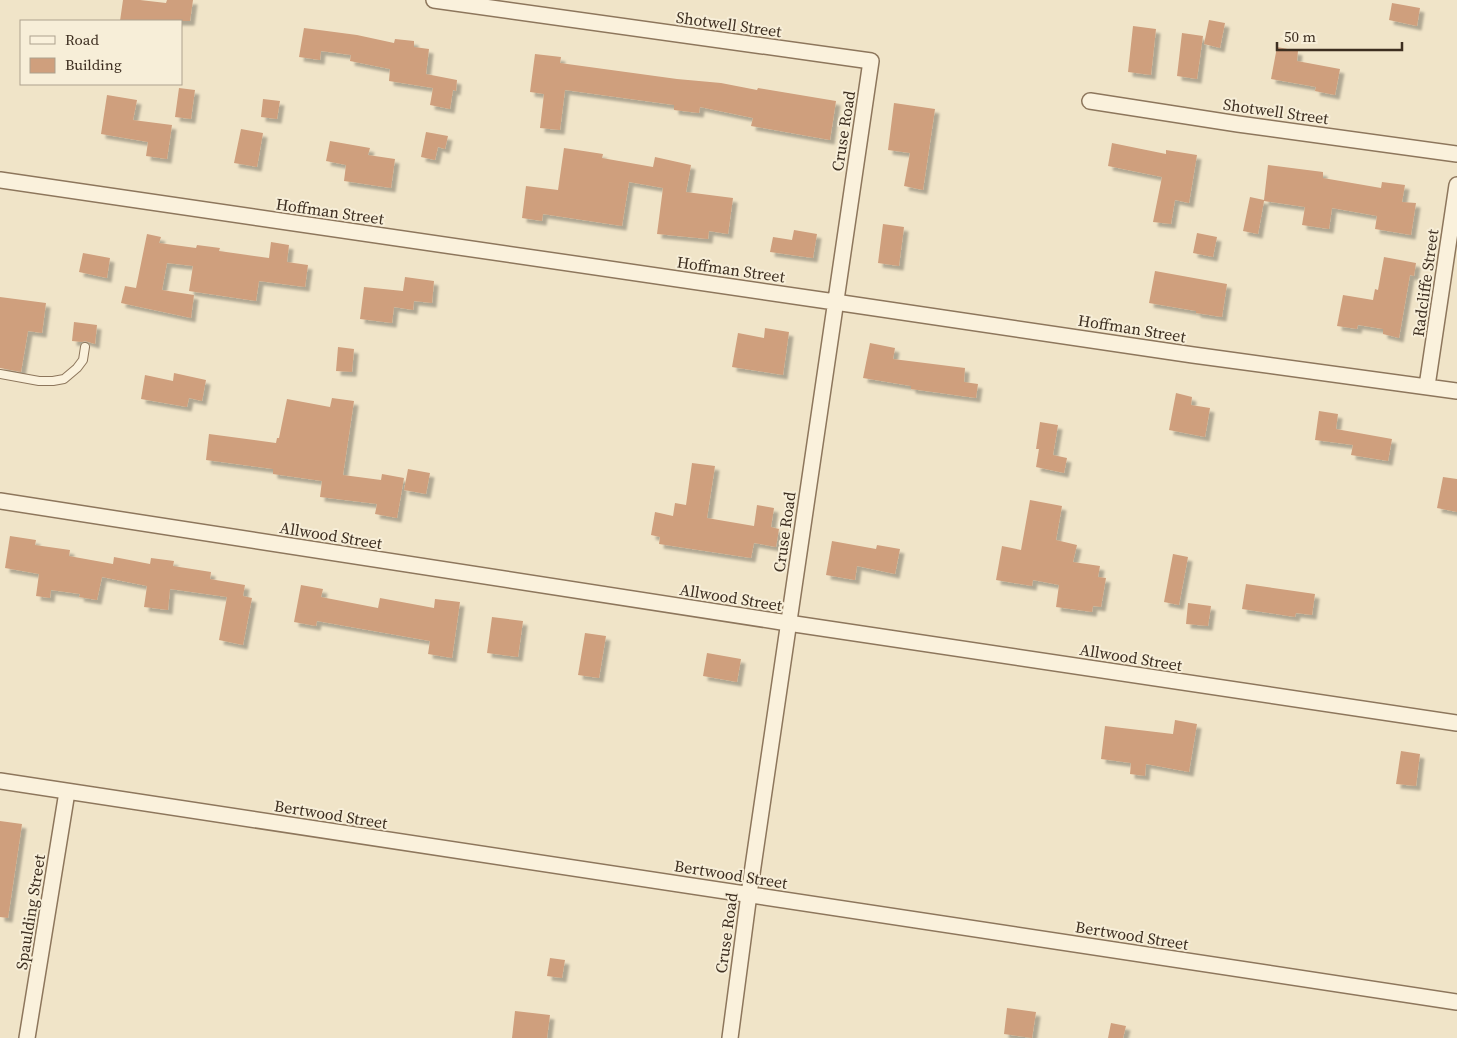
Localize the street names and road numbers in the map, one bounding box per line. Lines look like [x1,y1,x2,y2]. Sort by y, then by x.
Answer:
street label: Shotwell Street [675,6,784,42]
street label: Cruse Road [826,89,860,173]
street label: Shotwell Street [1222,93,1331,129]
street label: Hoffman Street [275,193,386,230]
street label: Radcliffe Street [1407,227,1444,338]
street label: Hoffman Street [676,251,787,288]
street label: Hoffman Street [1077,309,1188,348]
street label: Cruse Road [767,490,801,574]
street label: Allwood Street [278,516,385,554]
street label: Allwood Street [678,578,785,616]
street label: Allwood Street [1078,638,1185,676]
street label: Bertwood Street [273,794,390,834]
street label: Spaulding Street [10,852,50,971]
street label: Bertwood Street [673,854,790,894]
street label: Cruse Road [709,891,743,975]
street label: Bertwood Street [1074,915,1191,955]

